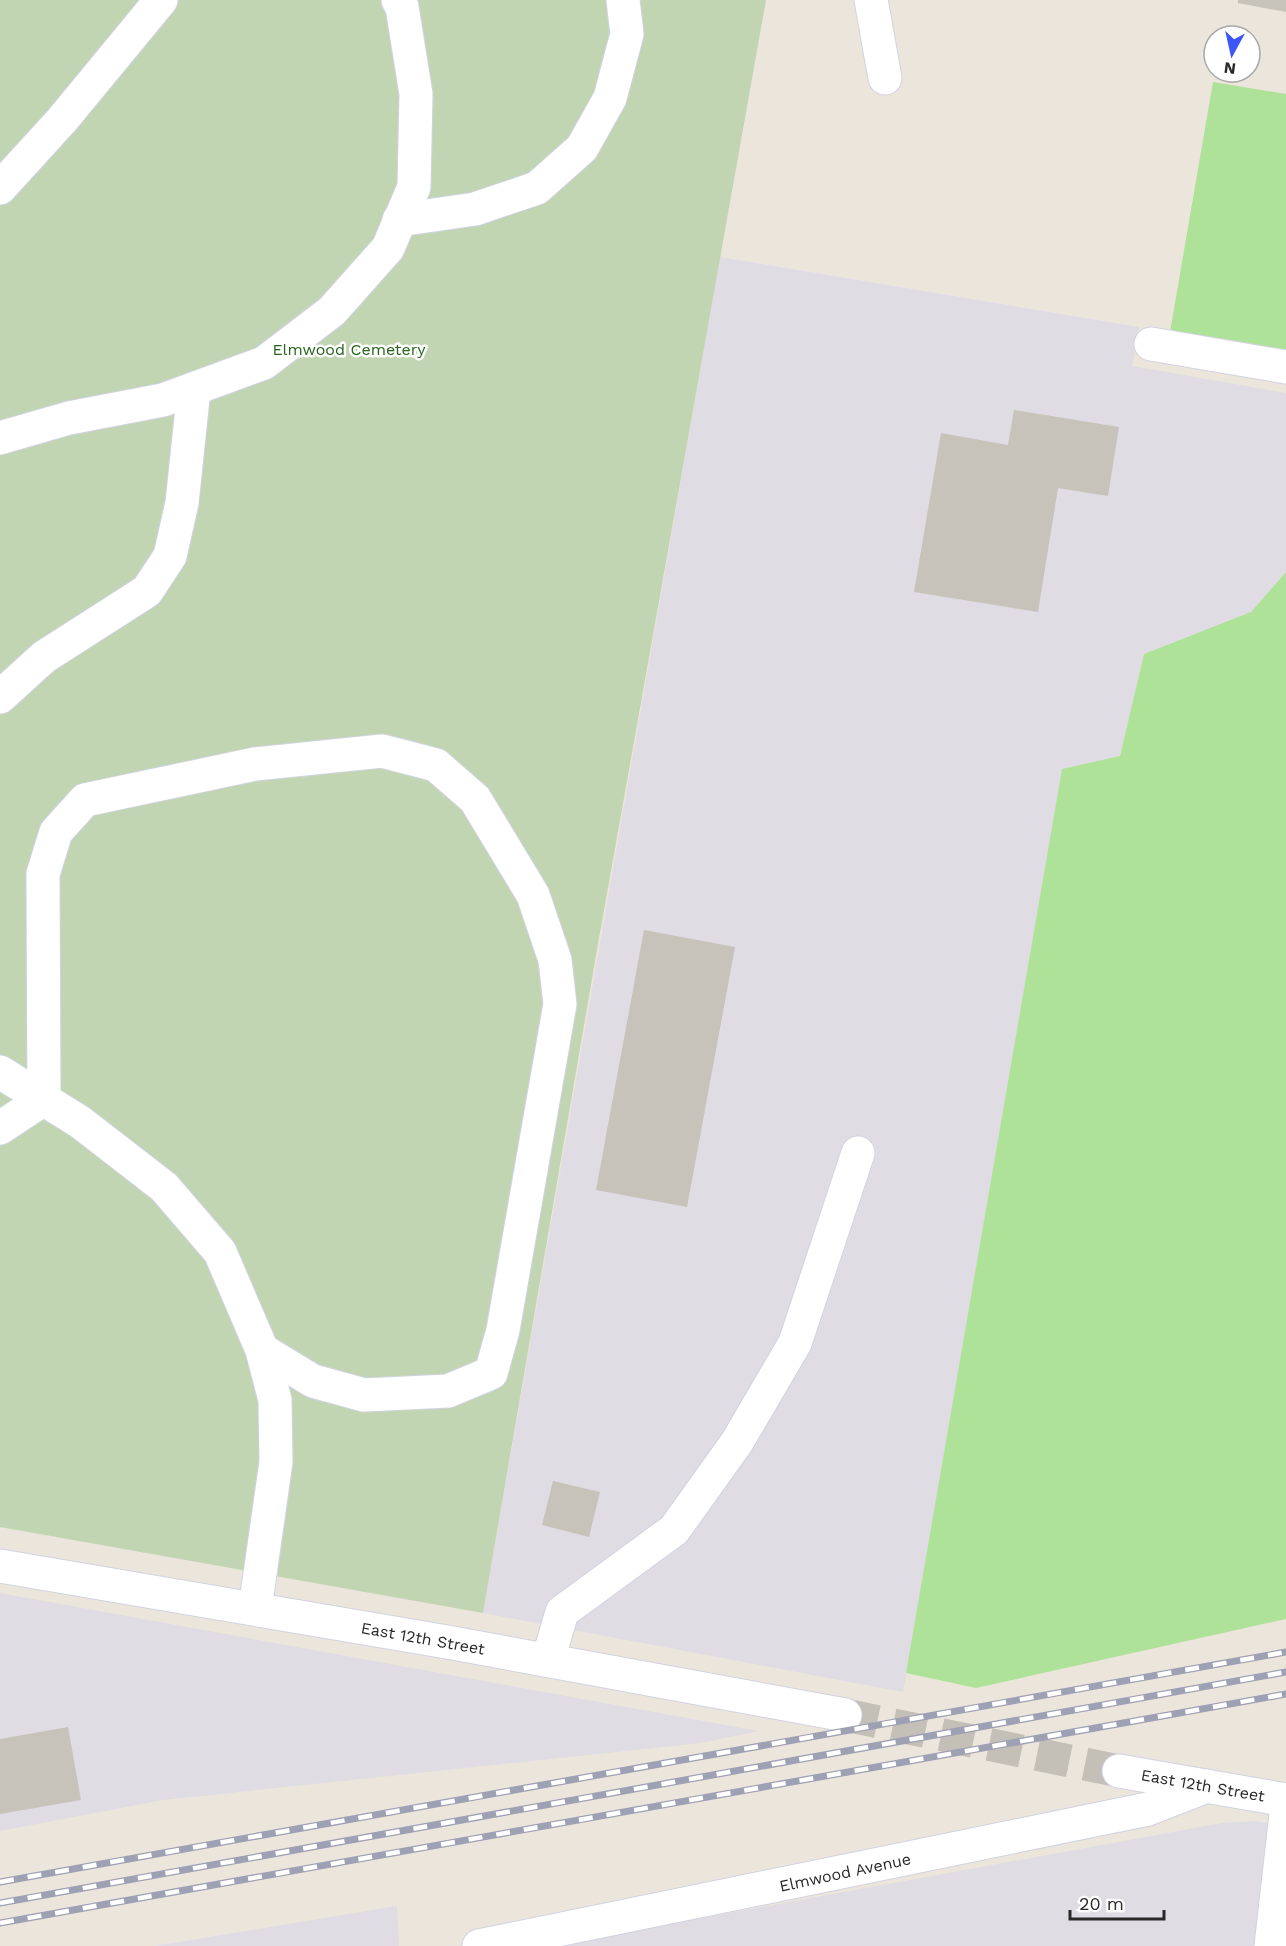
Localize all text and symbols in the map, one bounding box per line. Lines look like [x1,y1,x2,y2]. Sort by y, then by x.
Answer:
north arrow [1202,24,1262,84]
text: N [1223,58,1237,79]
park label: Elmwood Cemetery [272,340,426,359]
street label: East 12th Street [360,1618,487,1659]
street label: East 12th Street [1140,1765,1267,1806]
street label: Elmwood Avenue [778,1849,913,1896]
scale bar [1070,1883,1164,1921]
text: 20 m [1079,1893,1124,1914]

